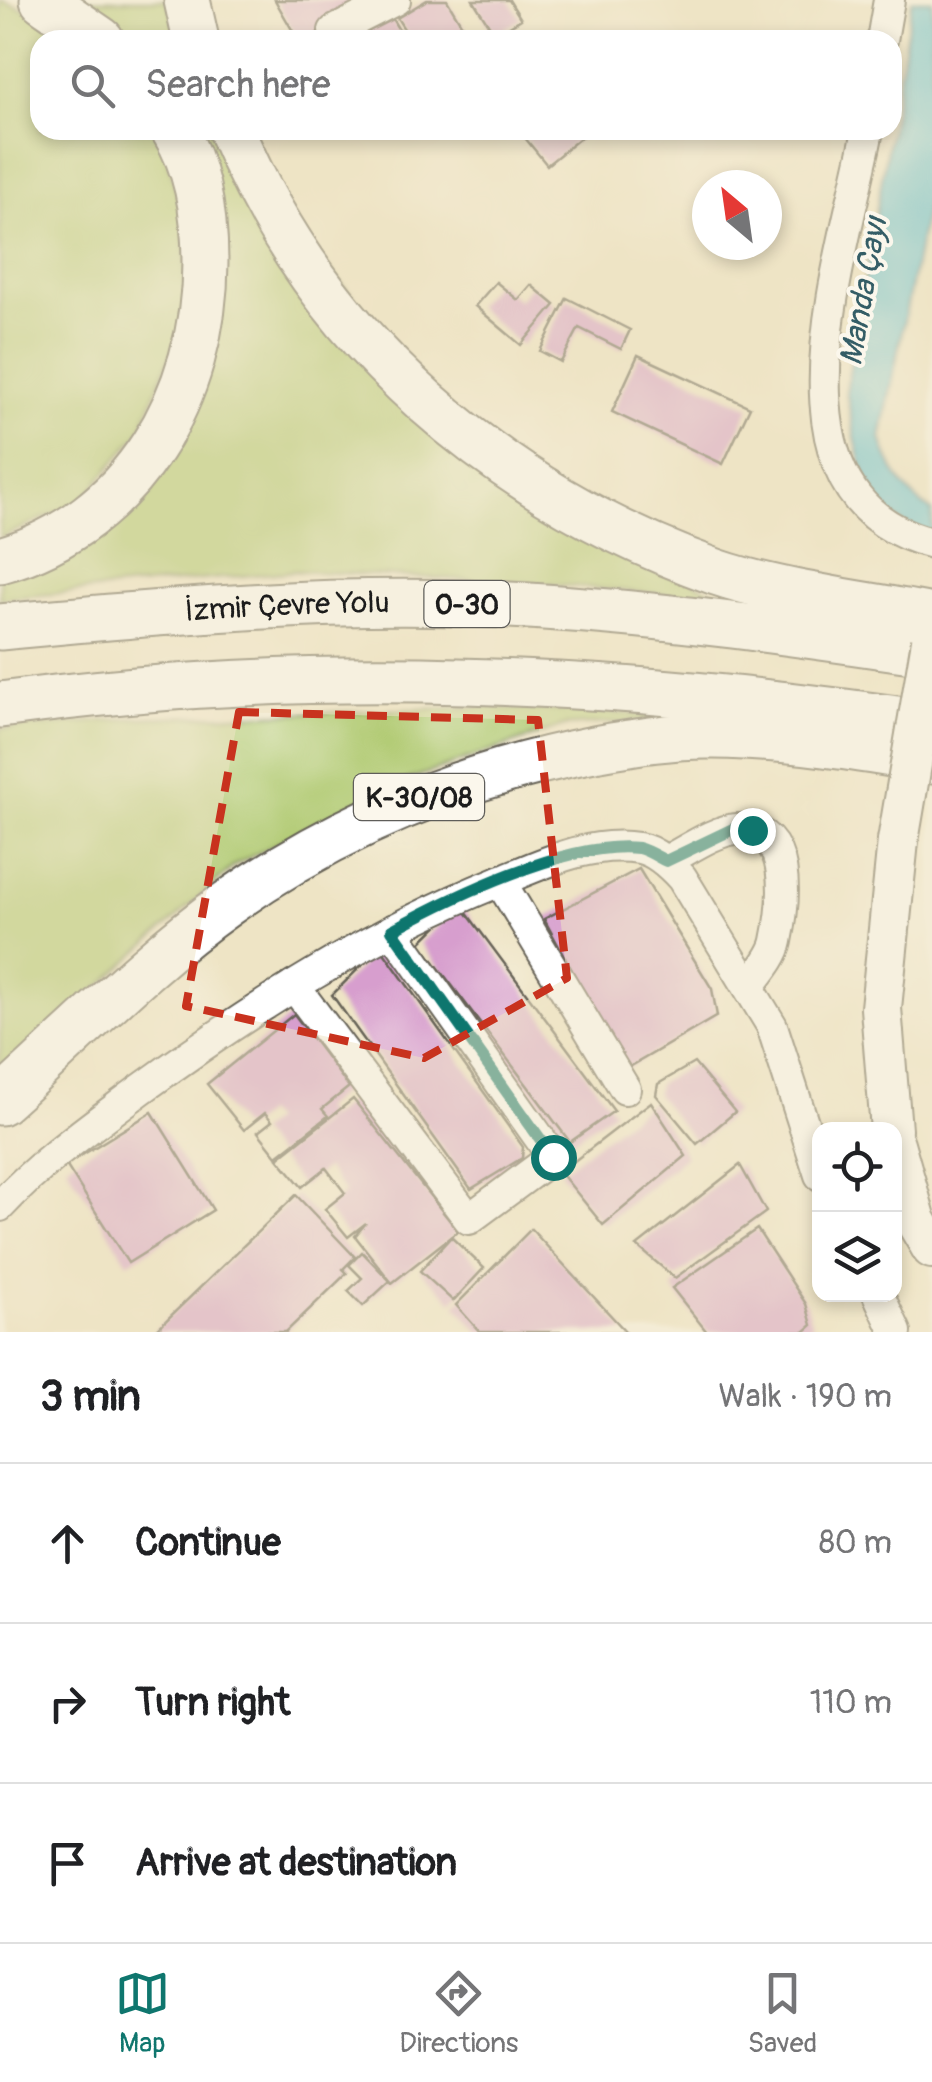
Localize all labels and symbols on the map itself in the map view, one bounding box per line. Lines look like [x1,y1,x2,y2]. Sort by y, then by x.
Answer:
north arrow [692,170,782,260]
water label: Manda Çayı [831,212,897,368]
road number: O-30 [424,581,510,627]
street label: İzmir Çevre Yolu [184,584,390,630]
road number: K-30/08 [354,774,484,820]
route end [730,808,776,854]
route start [531,1135,577,1181]

